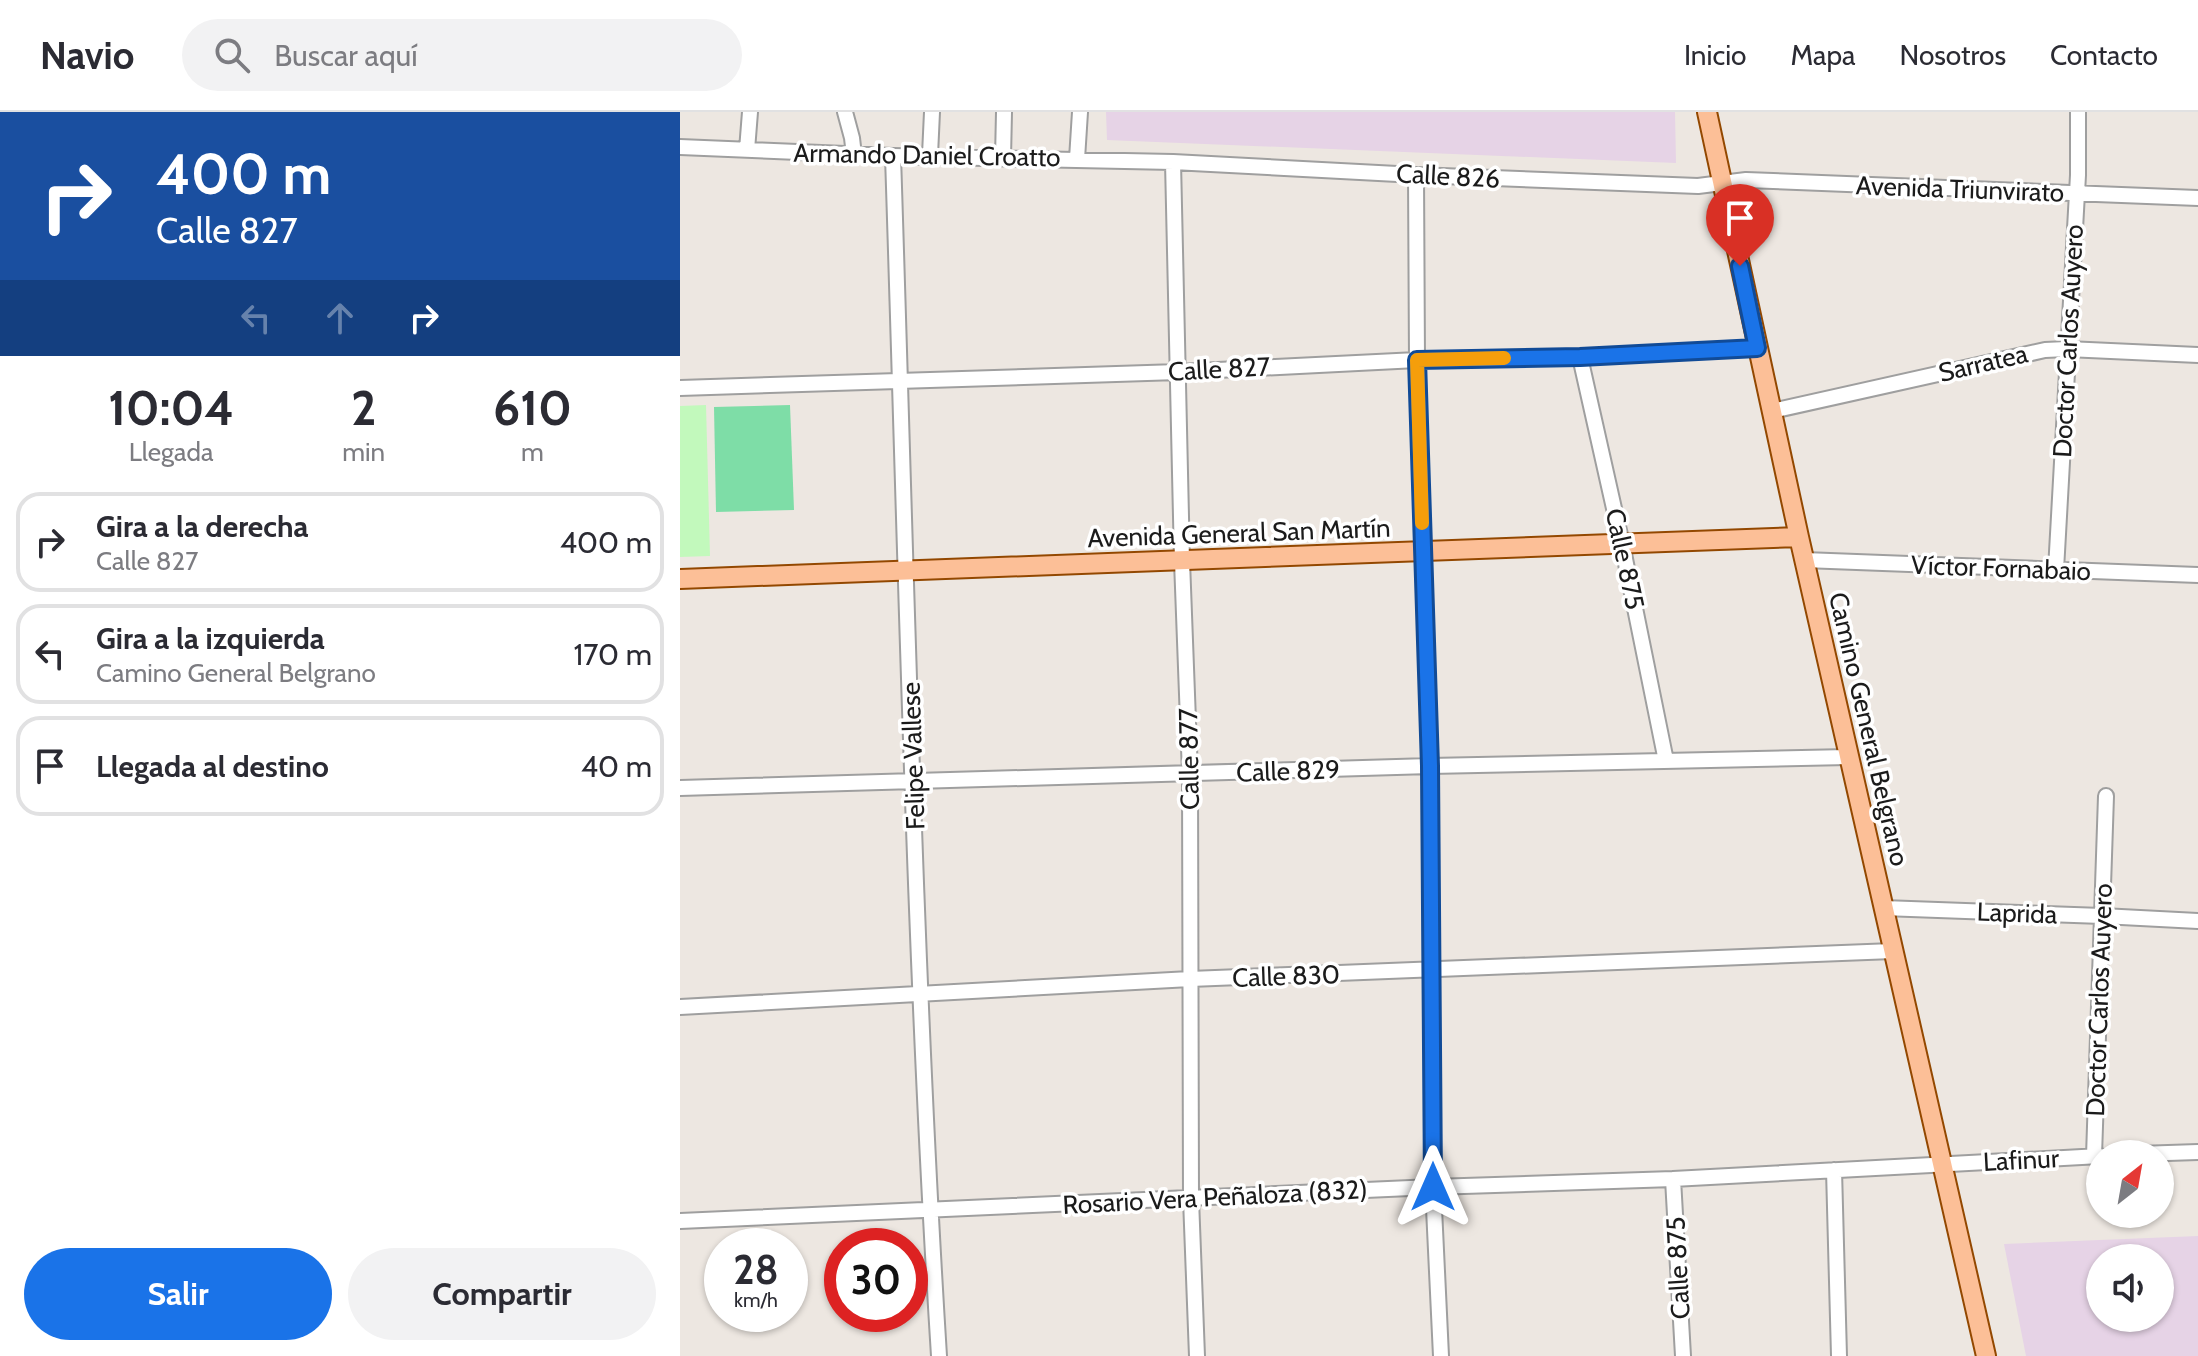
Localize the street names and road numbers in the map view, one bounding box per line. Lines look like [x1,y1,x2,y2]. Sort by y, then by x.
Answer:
street label: Armando Daniel Croatto [793,137,1061,173]
street label: Calle 826 [1395,157,1501,195]
street label: Avenida Triunvirato [1855,169,2065,209]
street label: Doctor Carlos Auyero [2046,224,2090,458]
street label: Sarratea [1935,337,2031,389]
street label: Calle 827 [1167,350,1271,388]
street label: Calle 875 [1599,505,1651,613]
street label: Avenida General San Martín [1087,512,1391,554]
street label: Víctor Fornabaio [1910,549,2092,587]
street label: Camino General Belgrano [1822,589,1916,869]
street label: Felipe Vallese [894,682,932,830]
street label: Calle 877 [1172,708,1206,810]
street label: Calle 829 [1235,753,1341,789]
street label: Doctor Carlos Auyero [2079,883,2119,1117]
street label: Laprida [1976,896,2058,930]
street label: Calle 830 [1232,958,1340,994]
street label: Lafinur [1982,1142,2060,1178]
street label: Rosario Vera Peñaloza (832) [1062,1173,1368,1221]
street label: Calle 875 [1659,1216,1697,1320]

